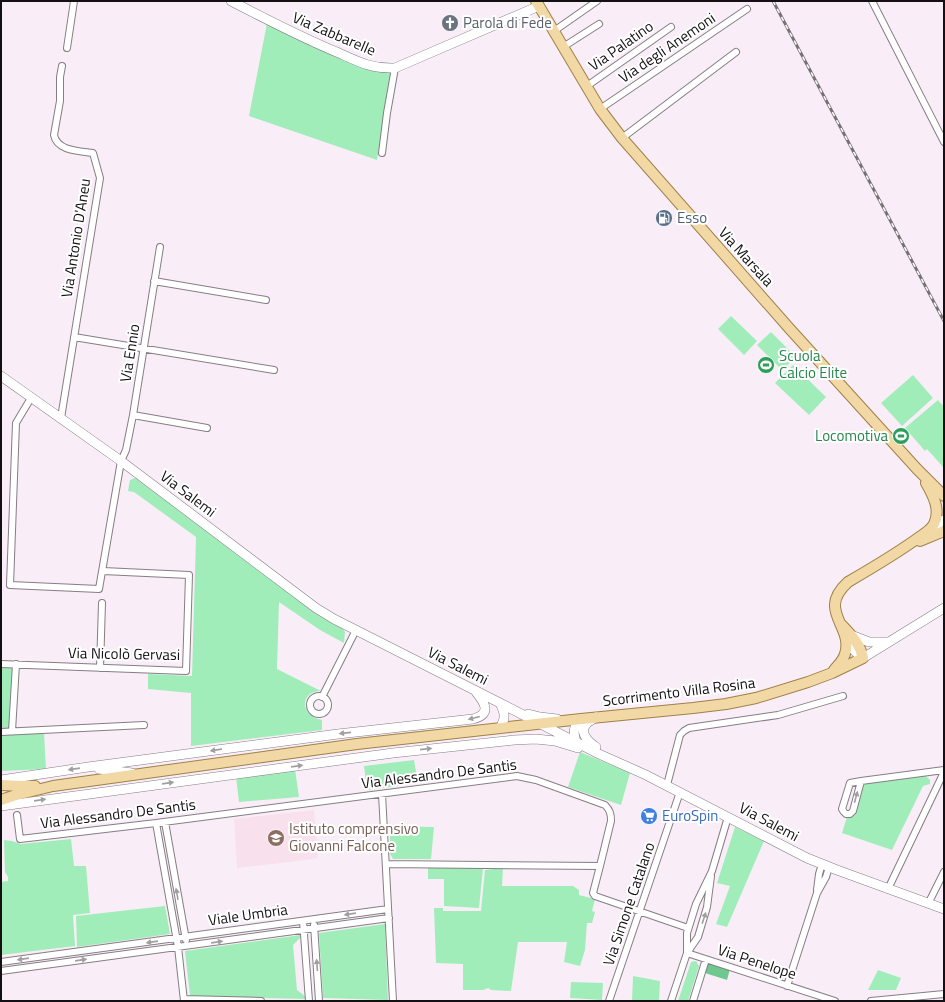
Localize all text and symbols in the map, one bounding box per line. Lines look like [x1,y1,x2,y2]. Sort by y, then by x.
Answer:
street label: Via Zabbarelle [289,6,380,61]
street label: Via degli Anemoni [614,7,720,89]
place label: Parola di Fede [463,11,552,34]
church icon: Parola di Fede [440,13,460,33]
street label: Via Palatino [584,15,658,76]
street label: Via Antonio D'Aneu [55,177,96,299]
place label: Esso [677,206,707,229]
fuel station icon: Esso [654,208,674,228]
street label: Via Marsala [713,222,780,292]
street label: Via Ennio [114,322,145,384]
place label: Scuola Calcio Elite [779,344,847,384]
sports icon: Scuola Calcio Elite [756,355,776,375]
place label: Locomotiva [815,424,888,447]
sports icon: Locomotiva [891,426,911,446]
street label: Via Salemi [155,465,221,522]
street label: Via Salemi [424,640,493,691]
street label: Via Nicolò Gervasi [68,641,180,666]
street label: Scorrimento Villa Rosina [601,671,757,712]
one-way arrow [468,715,480,721]
one-way arrow [339,730,351,736]
one-way arrow [420,746,432,753]
one-way arrow [210,747,222,753]
street label: Via Alessandro De Santis [360,753,518,794]
one-way arrow [291,763,303,769]
one-way arrow [68,766,80,772]
one-way arrow [162,780,175,786]
one-way arrow [854,790,860,803]
street label: Via Alessandro De Santis [39,793,197,834]
street label: Via Salemi [735,796,803,847]
one-way arrow [34,797,46,803]
place label: EuroSpin [662,804,718,827]
supermarket icon: EuroSpin [639,806,659,826]
place label: Istituto comprensivo Giovanni Falcone [289,817,419,857]
school or university icon: Istituto comprensivo Giovanni Falcone [266,828,286,848]
street label: Via Simone Catalano [597,839,660,969]
one-way arrow [174,888,180,900]
street label: Viale Umbria [207,897,290,931]
one-way arrow [344,911,356,917]
one-way arrow [701,912,707,924]
street label: Via Penelope [715,938,800,985]
one-way arrow [146,939,158,945]
one-way arrow [211,939,223,945]
one-way arrow [17,956,29,962]
one-way arrow [75,957,87,963]
one-way arrow [313,959,320,971]

